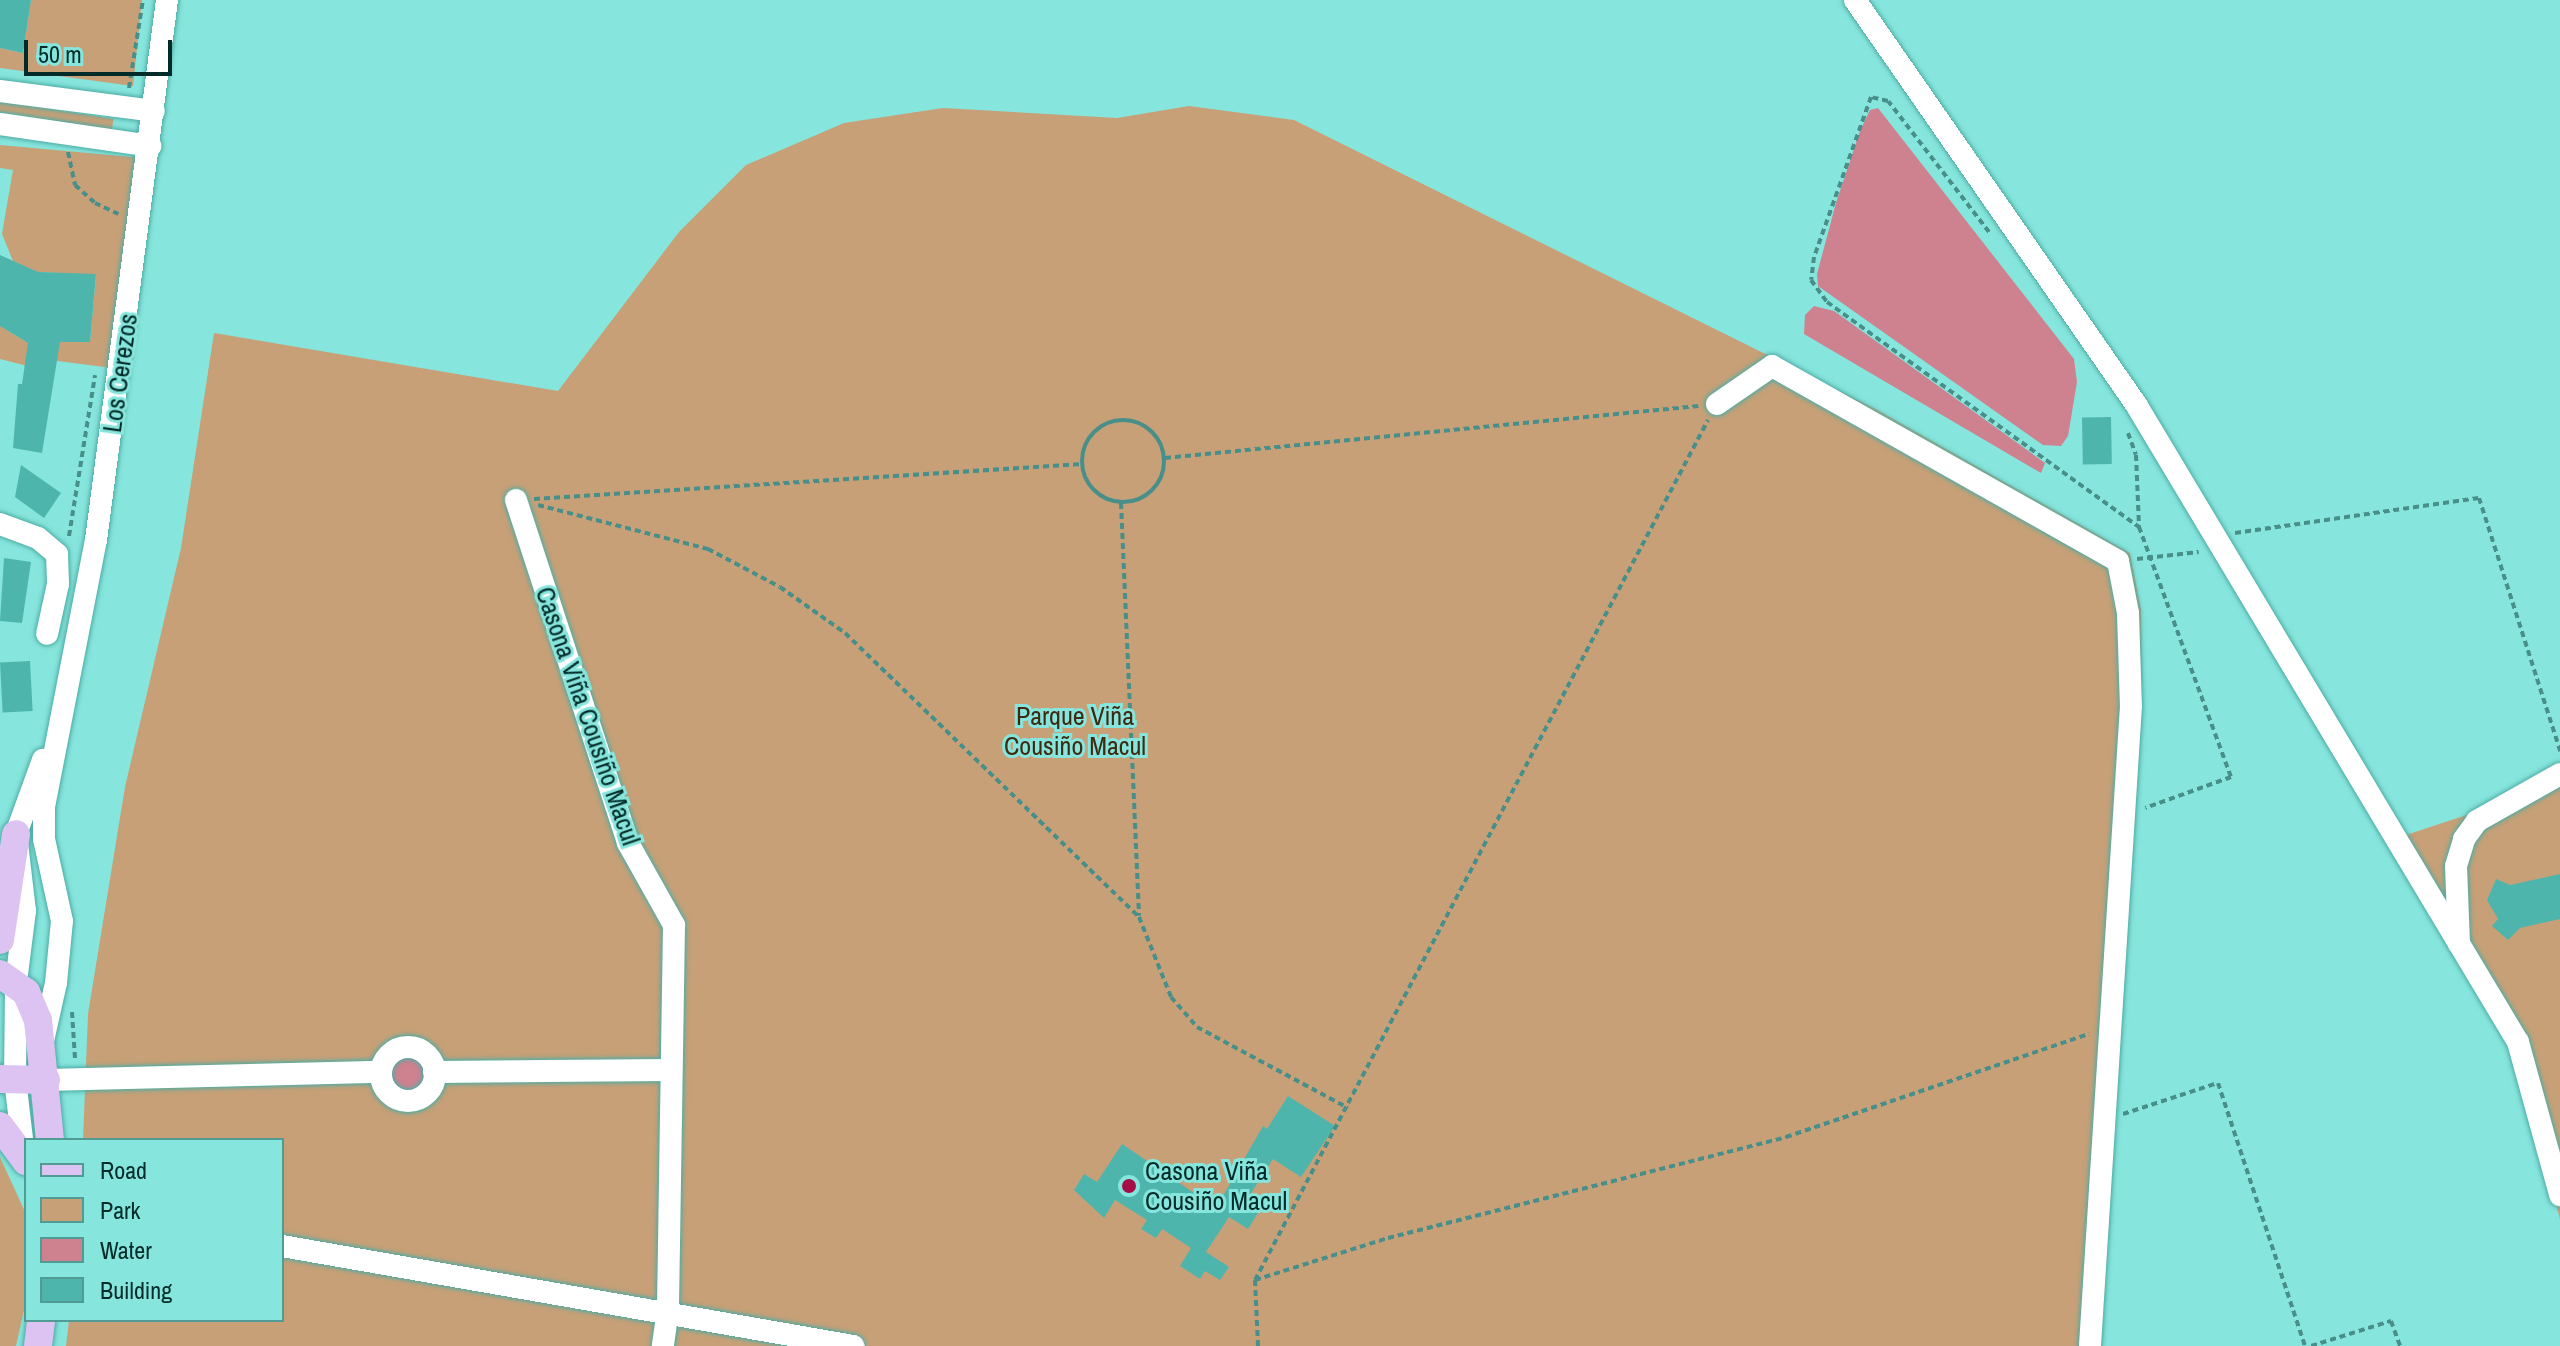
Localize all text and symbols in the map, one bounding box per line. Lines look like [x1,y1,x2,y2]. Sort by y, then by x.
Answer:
scale bar [28,24,176,74]
text: 50 m [38,38,82,70]
street label: Los Cerezos [96,312,144,434]
street label: Casona Viña Cousiño Macul [529,583,647,849]
park label: Parque Viña Cousiño Macul [1004,700,1146,762]
legend [24,1138,284,1322]
text: Road [100,1154,147,1186]
place label: Casona Viña Cousiño Macul [1145,1155,1287,1216]
marker: Casona Viña Cousiño Macul [1120,1177,1138,1195]
text: Park [100,1194,140,1226]
text: Water [100,1234,152,1266]
text: Building [100,1274,172,1306]

